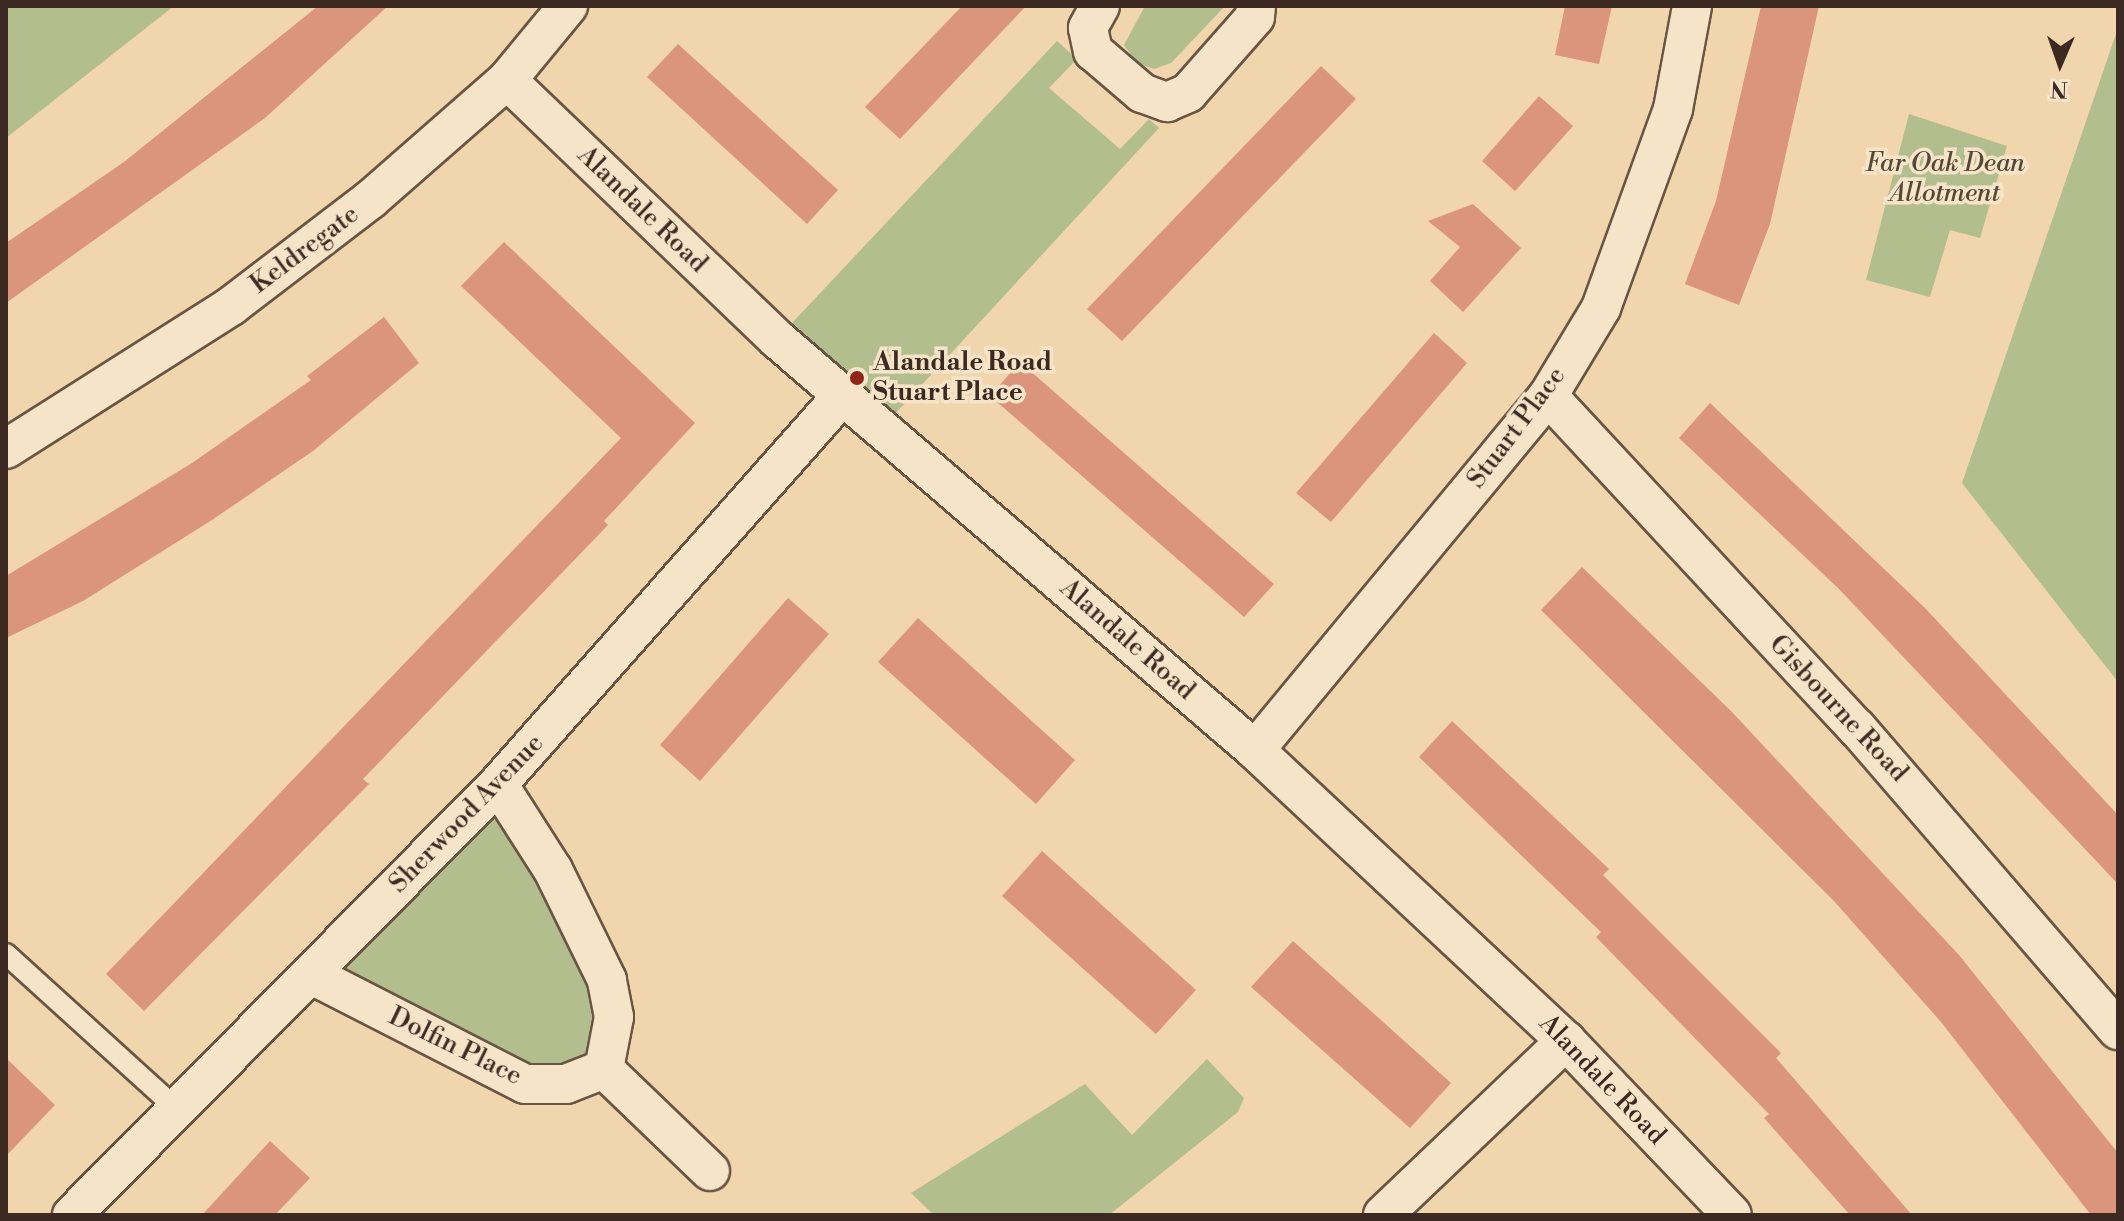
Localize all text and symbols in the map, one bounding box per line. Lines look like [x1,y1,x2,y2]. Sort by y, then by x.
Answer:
north arrow [2020,24,2100,104]
text: N [2050,75,2068,102]
street label: Alandale Road [571,140,713,280]
park label: Far Oak Dean Allotment [1865,148,2025,210]
street label: Keldregate [245,199,365,301]
place label: Alandale Road Stuart Place [873,347,1052,408]
street label: Stuart Place [1461,361,1573,495]
marker: Alandale Road Stuart Place [848,369,866,387]
street label: Alandale Road [1053,573,1201,707]
street label: Gisbourne Road [1762,629,1914,789]
street label: Sherwood Avenue [383,728,551,900]
street label: Dolfin Place [383,1001,527,1093]
street label: Alandale Road [1532,1009,1672,1151]

